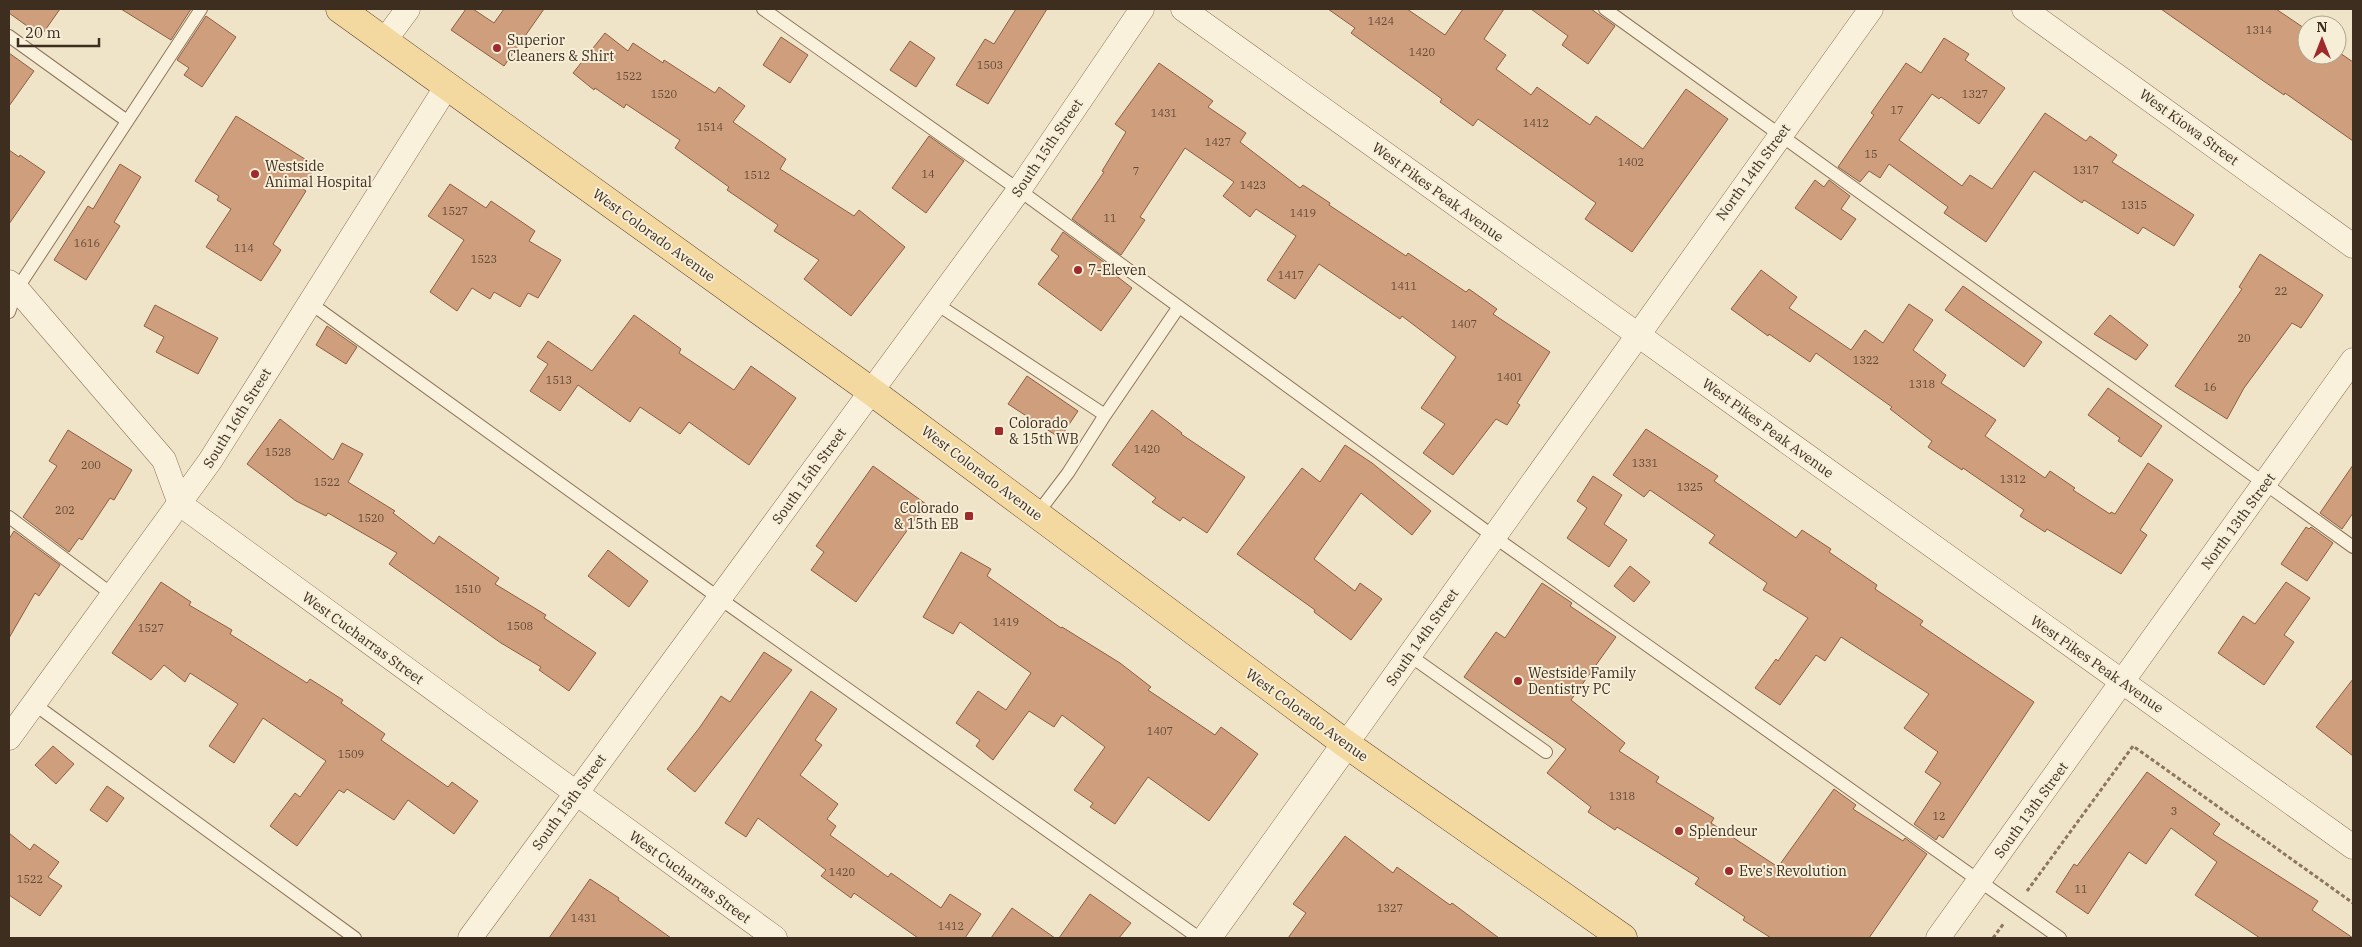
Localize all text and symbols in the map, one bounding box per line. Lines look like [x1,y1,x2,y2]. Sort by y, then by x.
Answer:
house number: 1424 [1368,14,1395,28]
scale bar [18,15,99,47]
north arrow [2297,15,2347,65]
text: N [2316,18,2328,36]
text: 20 m [25,23,61,42]
house number: 1314 [2246,23,2273,37]
place label: Superior Cleaners & Shirt [507,31,614,65]
marker: Superior Cleaners & Shirt [491,42,503,54]
house number: 1420 [1409,45,1436,59]
house number: 1503 [977,58,1003,72]
house number: 1522 [616,69,642,83]
street label: West Kiowa Street [2136,85,2242,169]
house number: 1520 [651,87,678,101]
house number: 1327 [1962,87,1988,101]
street label: South 15th Street [1007,95,1087,201]
house number: 17 [1890,103,1904,117]
house number: 1431 [1151,106,1177,120]
house number: 1412 [1523,116,1549,130]
house number: 1514 [697,120,724,134]
street label: North 14th Street [1712,120,1794,224]
house number: 1427 [1205,135,1231,149]
street label: West Pikes Peak Avenue [1369,138,1507,246]
house number: 15 [1864,147,1878,161]
house number: 1402 [1618,155,1644,169]
place label: Westside Animal Hospital [265,157,372,191]
house number: 1317 [2073,163,2099,177]
house number: 7 [1133,164,1139,178]
house number: 14 [921,167,935,181]
marker: Westside Animal Hospital [249,168,261,180]
house number: 1512 [744,168,770,182]
house number: 1423 [1240,178,1266,192]
street label: West Colorado Avenue [589,185,719,285]
house number: 1315 [2121,198,2147,212]
house number: 1527 [442,204,468,218]
house number: 1419 [1290,206,1316,220]
house number: 11 [1103,211,1117,225]
house number: 1616 [74,236,100,250]
house number: 114 [234,241,254,255]
house number: 1523 [471,252,497,266]
place label: 7-Eleven [1088,261,1146,279]
marker: 7-Eleven [1072,264,1084,276]
house number: 1417 [1278,268,1304,282]
house number: 1411 [1391,279,1417,293]
house number: 22 [2274,284,2288,298]
house number: 1407 [1451,317,1477,331]
house number: 20 [2237,331,2251,345]
house number: 1322 [1853,353,1879,367]
street label: South 16th Street [199,365,275,471]
house number: 1401 [1497,370,1523,384]
house number: 1513 [546,373,572,387]
street label: West Pikes Peak Avenue [1699,374,1837,482]
house number: 1318 [1909,377,1935,391]
house number: 16 [2203,380,2217,394]
place label: Colorado & 15th WB [1009,414,1079,448]
street label: West Colorado Avenue [918,422,1046,524]
street label: South 15th Street [768,424,850,528]
marker: Colorado & 15th WB [993,425,1005,437]
house number: 1420 [1134,442,1161,456]
house number: 1528 [265,445,291,459]
house number: 1331 [1632,456,1658,470]
house number: 200 [81,458,101,472]
street label: North 13th Street [2197,469,2279,573]
house number: 1312 [2000,472,2026,486]
house number: 1522 [314,475,340,489]
house number: 1325 [1677,480,1703,494]
place label: Colorado & 15th EB [894,499,959,533]
house number: 202 [55,503,75,517]
marker: Colorado & 15th EB [963,510,975,522]
house number: 1520 [358,511,385,525]
house number: 1510 [455,582,482,596]
street label: South 14th Street [1382,585,1462,689]
street label: West Cucharras Street [299,588,427,688]
street label: West Pikes Peak Avenue [2027,611,2167,717]
house number: 1419 [993,615,1019,629]
house number: 1508 [507,619,533,633]
house number: 1527 [138,621,164,635]
place label: Westside Family Dentistry PC [1528,664,1636,698]
street label: West Colorado Avenue [1242,665,1372,765]
marker: Westside Family Dentistry PC [1512,675,1524,687]
house number: 1407 [1147,724,1173,738]
house number: 1509 [338,747,364,761]
street label: South 15th Street [528,750,610,854]
street label: South 13th Street [1990,758,2072,862]
house number: 1318 [1609,789,1635,803]
house number: 3 [2171,804,2177,818]
house number: 12 [1932,809,1946,823]
place label: Splendeur [1689,822,1758,840]
marker: Splendeur [1673,825,1685,837]
street label: West Cucharras Street [626,827,754,927]
place label: Eve's Revolution [1739,862,1847,880]
house number: 1420 [829,865,856,879]
marker: Eve's Revolution [1723,865,1735,877]
house number: 1522 [17,872,43,886]
house number: 11 [2074,882,2088,896]
house number: 1327 [1377,901,1403,915]
house number: 1431 [571,911,597,925]
house number: 1412 [938,919,964,933]

